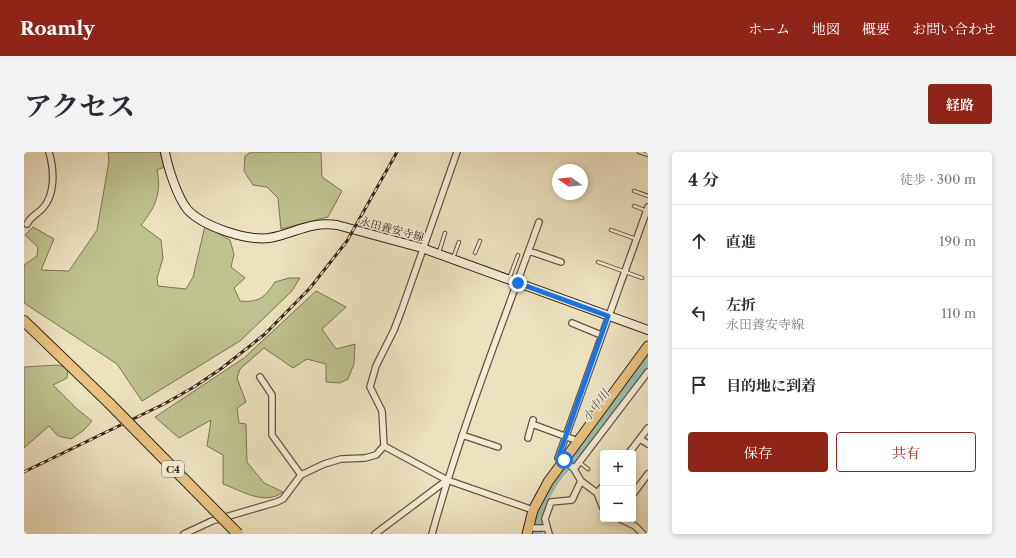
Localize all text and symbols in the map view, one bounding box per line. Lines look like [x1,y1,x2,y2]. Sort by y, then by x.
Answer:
text: Roamly [20,17,95,40]
text: ホーム [748,20,790,38]
text: 地図 [812,20,840,38]
text: 概要 [862,20,890,38]
text: お問い合わせ [912,20,996,38]
button: 経路 [928,84,992,124]
text: アクセス [24,89,135,123]
north arrow [552,164,588,200]
text: 4 分 [688,170,719,190]
text: 徒歩 · 300 m [900,171,976,187]
street label: 永田養安寺線 [358,214,426,244]
icon: ahead [688,230,710,252]
text: 直進 [726,232,756,251]
text: 190 m [939,233,976,249]
route end [509,274,527,292]
text: 左折 [726,295,756,314]
icon: left [688,302,710,324]
text: 110 m [941,305,976,321]
text: 永田養安寺線 [726,316,804,332]
icon: arrive [688,374,710,396]
text: 目的地に到着 [726,376,816,395]
water label: 小中川 [579,385,614,425]
button: 保存 [688,432,828,472]
button: 共有 [836,432,976,472]
map controls [600,450,636,522]
button: + [600,450,636,486]
route start [555,451,573,469]
road number: C4 [162,461,184,477]
button: − [600,486,636,522]

